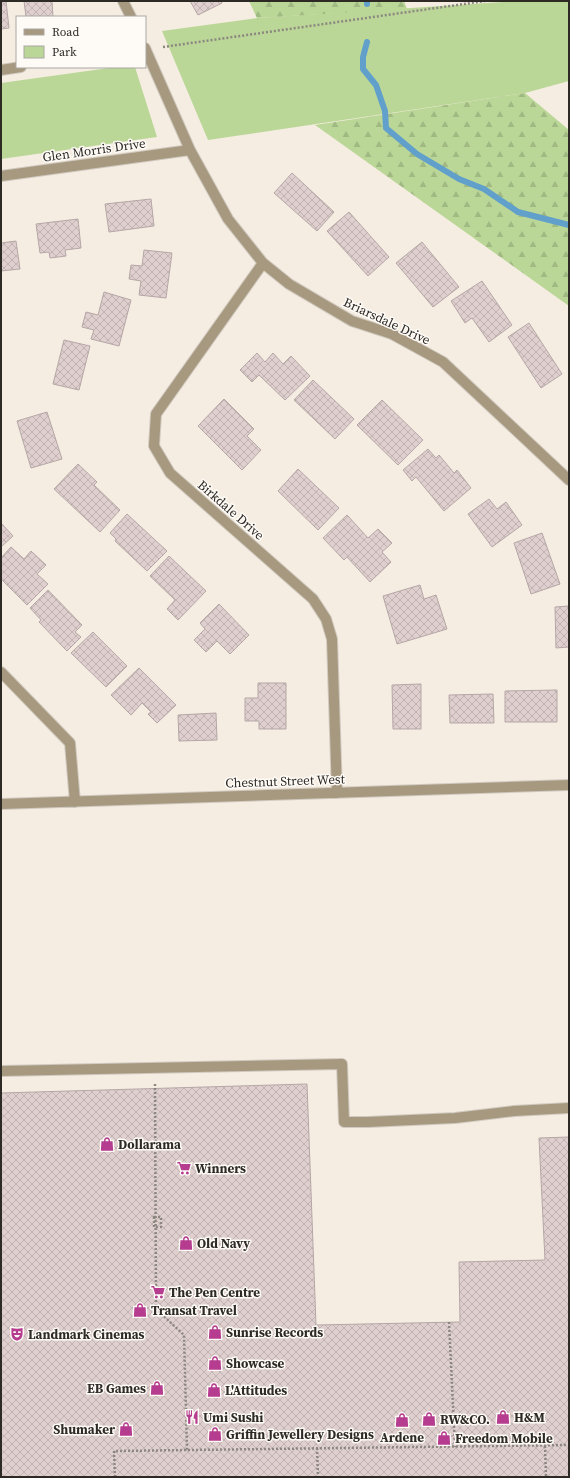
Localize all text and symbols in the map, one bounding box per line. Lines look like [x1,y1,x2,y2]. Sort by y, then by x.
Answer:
legend [16,16,146,68]
text: Road [52,24,79,40]
text: Park [52,44,77,60]
street label: Glen Morris Drive [41,134,147,166]
street label: Briarsdale Drive [341,293,433,349]
street label: Birkdale Drive [194,476,268,544]
street label: Chestnut Street West [225,770,346,792]
shop icon: Dollarama [99,1136,115,1152]
place label: Dollarama [118,1136,181,1153]
supermarket icon: Winners [176,1160,192,1176]
place label: Winners [195,1160,246,1177]
shop icon: Old Navy [178,1235,194,1251]
place label: Old Navy [197,1235,250,1252]
supermarket icon: The Pen Centre [150,1284,166,1300]
place label: The Pen Centre [169,1284,260,1301]
shop icon: Transat Travel [132,1302,148,1318]
place label: Transat Travel [151,1302,237,1319]
shop icon: Sunrise Records [207,1324,223,1340]
place label: Sunrise Records [226,1324,323,1341]
theatre icon: Landmark Cinemas [9,1326,25,1342]
place label: Landmark Cinemas [28,1326,145,1343]
shop icon: Showcase [207,1355,223,1371]
place label: Showcase [226,1355,285,1372]
place label: EB Games [87,1380,146,1397]
shop icon: EB Games [149,1380,165,1396]
shop icon: L'Attitudes [206,1382,222,1398]
place label: L'Attitudes [225,1382,287,1399]
restaurant icon: Umi Sushi [184,1409,200,1425]
place label: Umi Sushi [203,1409,263,1426]
shop icon: H&M [495,1409,511,1425]
place label: H&M [514,1409,545,1426]
shop icon: RW&CO. [421,1411,437,1427]
place label: RW&CO. [440,1411,490,1428]
shop icon: Ardene [394,1412,410,1428]
place label: Shumaker [53,1421,116,1438]
shop icon: Shumaker [118,1421,134,1437]
shop icon: Griffin Jewellery Designs [207,1426,223,1442]
place label: Griffin Jewellery Designs [226,1426,374,1443]
place label: Ardene [380,1429,424,1446]
shop icon: Freedom Mobile [436,1430,452,1446]
place label: Freedom Mobile [455,1430,553,1447]

